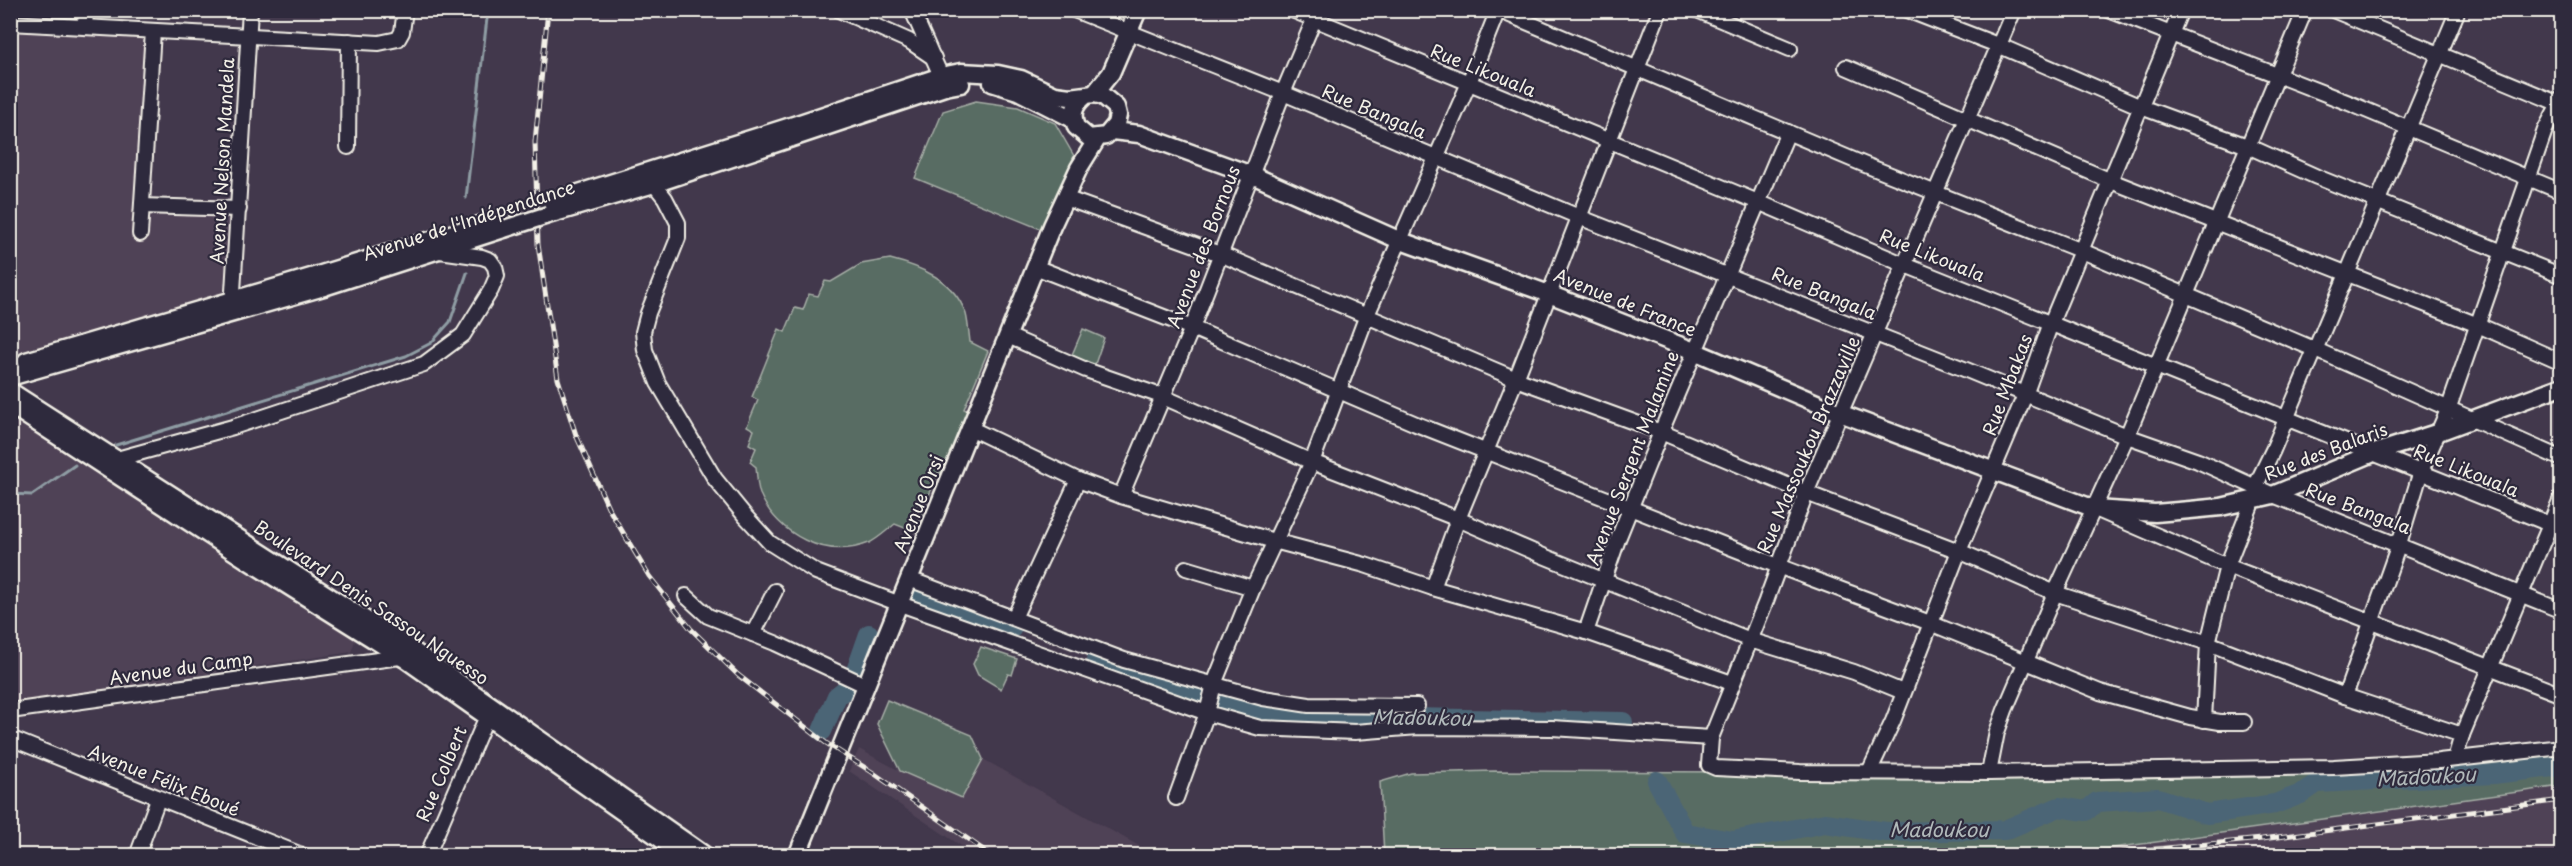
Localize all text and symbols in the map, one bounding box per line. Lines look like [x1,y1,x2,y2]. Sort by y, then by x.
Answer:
street label: Rue Likouala [1427,36,1541,103]
street label: Avenue Nelson Mandela [203,56,240,265]
street label: Rue Bangala [1318,77,1432,145]
street label: Avenue des Bornous [1159,161,1246,332]
street label: Avenue de l'Indépendance [359,172,578,267]
street label: Rue Likouala [1876,221,1990,288]
street label: Rue Bangala [1768,259,1882,326]
street label: Avenue de France [1550,261,1701,343]
street label: Rue Mbakas [1975,330,2038,439]
street label: Rue Massoukou Brazzaville [1749,331,1866,557]
street label: Avenue Sergent Malamine [1578,346,1685,569]
street label: Rue des Balaris [2260,415,2391,486]
street label: Rue Likouala [2410,436,2524,503]
street label: Avenue Orsi [886,450,949,556]
street label: Rue Bangala [2302,475,2416,540]
street label: Boulevard Denis Sassou Nguesso [249,513,495,691]
street label: Avenue du Camp [107,644,254,691]
water label: Madoukou [1372,701,1473,733]
street label: Rue Colbert [408,721,473,825]
street label: Avenue Félix Eboué [85,737,245,822]
water label: Madoukou [2376,758,2478,794]
water label: Madoukou [1889,814,1990,844]

